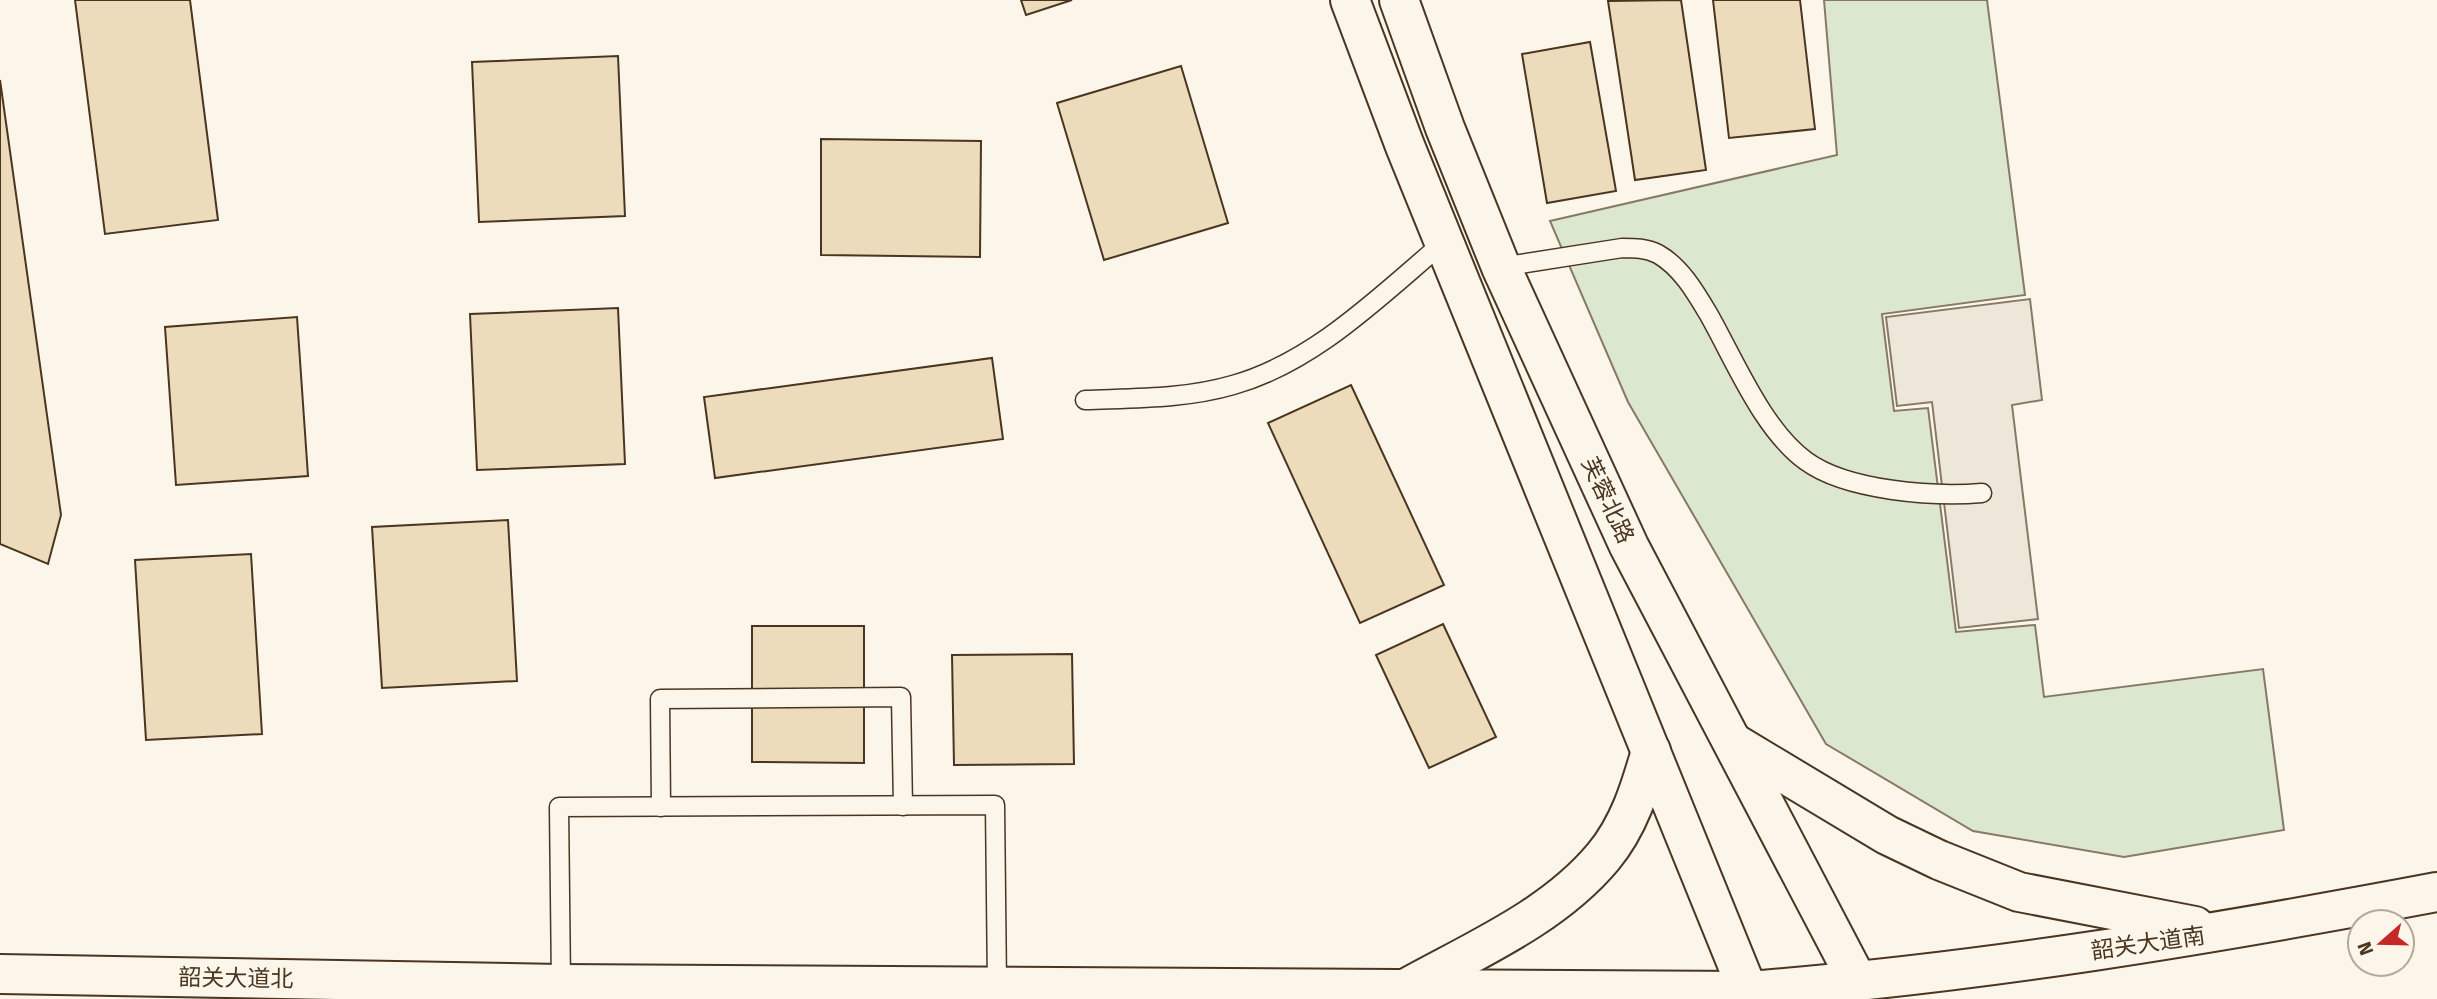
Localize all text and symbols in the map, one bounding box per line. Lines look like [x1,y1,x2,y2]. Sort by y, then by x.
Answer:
street label: 芙蓉北路 [1576,452,1640,548]
north arrow [2346,908,2416,978]
street label: 韶关大道南 [2089,921,2207,965]
text: N [2353,939,2378,959]
street label: 韶关大道北 [178,963,294,993]

